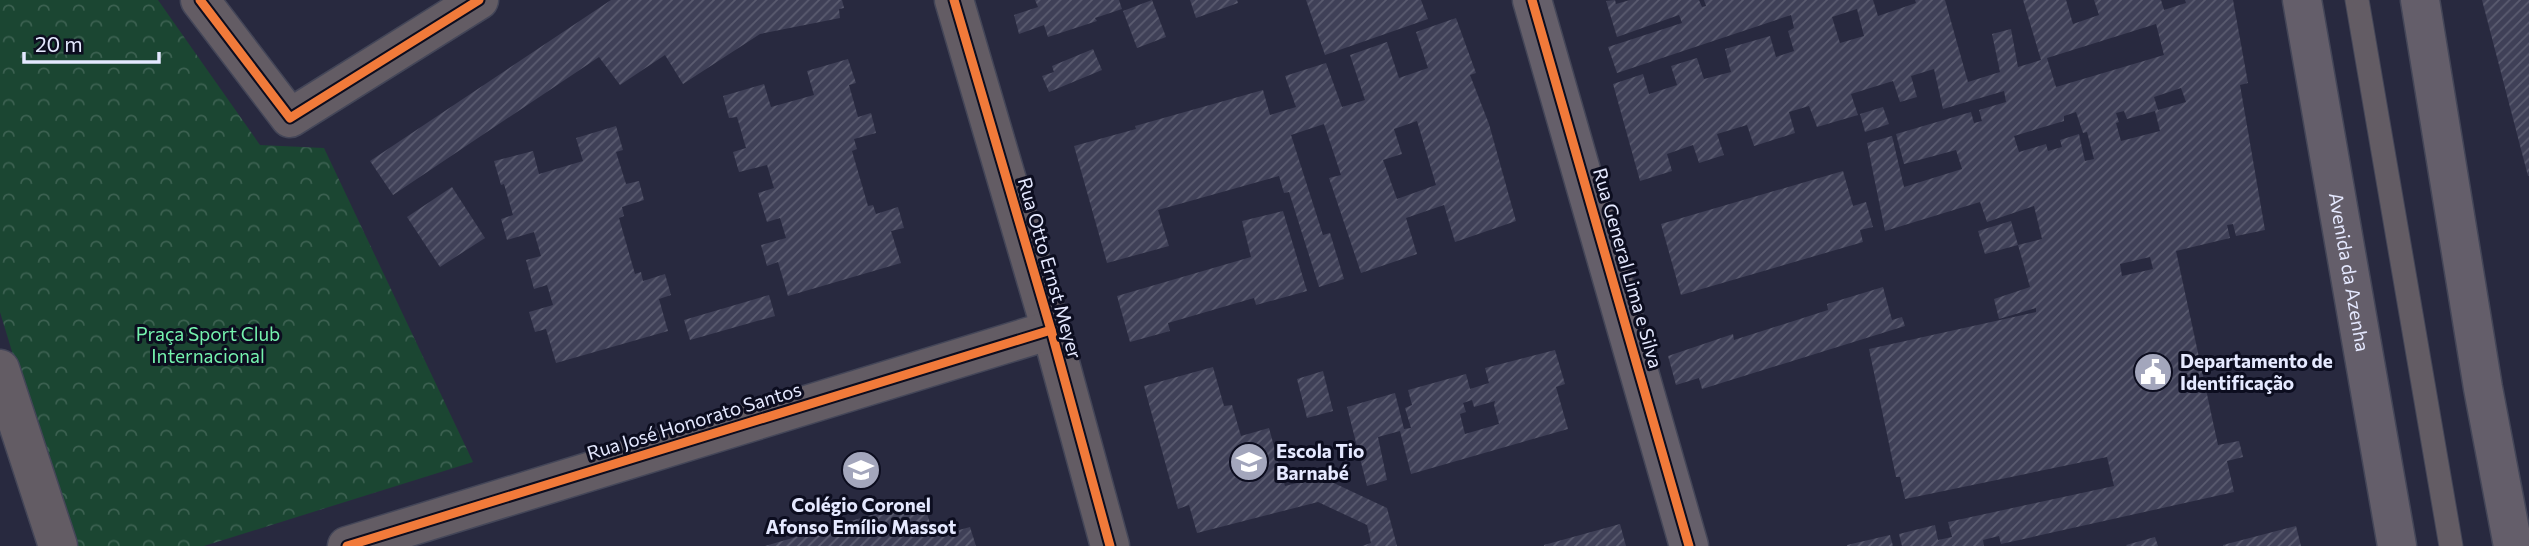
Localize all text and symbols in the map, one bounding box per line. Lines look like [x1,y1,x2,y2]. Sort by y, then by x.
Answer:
scale bar [24,21,159,65]
text: 20 m [35,31,83,56]
street label: Rua General Lima e Silva [1589,165,1668,371]
street label: Rua Otto Ernst Meyer [1014,175,1087,362]
street label: Avenida da Azenha [2325,191,2375,353]
park label: Praça Sport Club Internacional [136,322,280,367]
place label: Departamento de Identificação [2180,349,2333,394]
public building icon: Departamento de Identificação [2132,351,2174,393]
street label: Rua José Honorato Santos [584,377,804,464]
place label: Escola Tio Barnabé [1276,439,1364,484]
school or university icon: Escola Tio Barnabé [1228,441,1270,483]
school or university icon: Colégio Coronel Afonso Emílio Massot [840,449,882,491]
place label: Colégio Coronel Afonso Emílio Massot [766,493,956,538]

